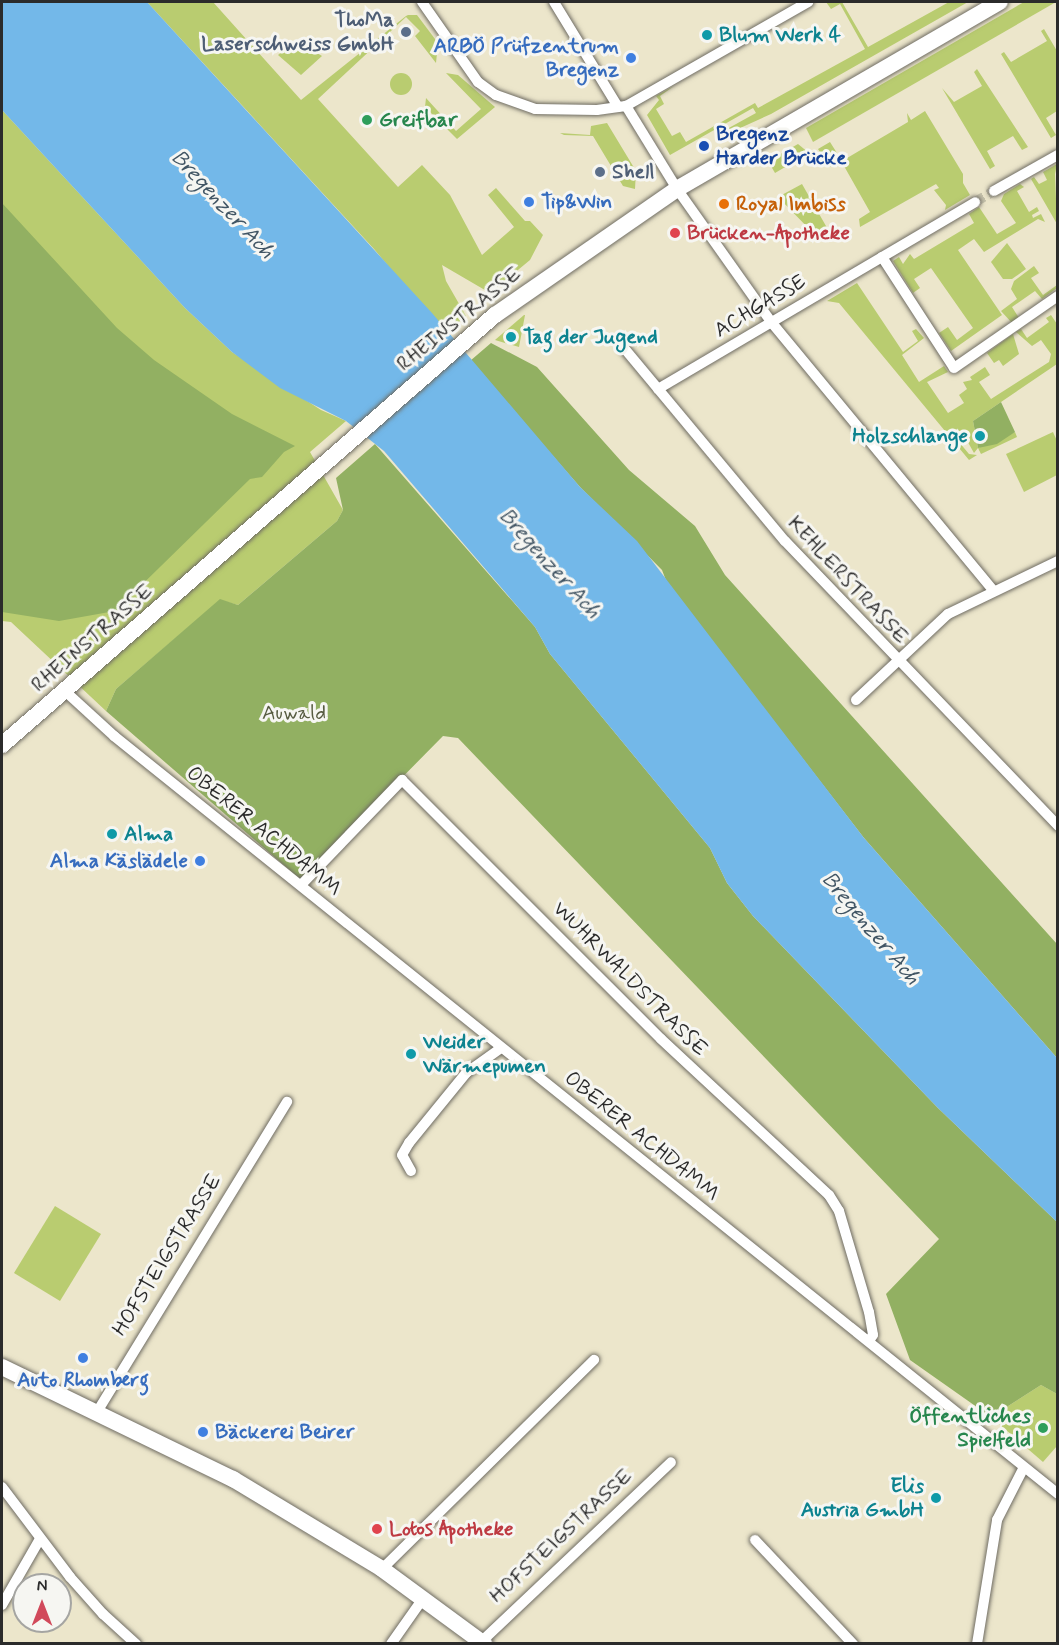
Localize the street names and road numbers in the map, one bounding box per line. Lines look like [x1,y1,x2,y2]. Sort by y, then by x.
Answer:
street label: RHEINSTRASSE [392,261,526,377]
street label: ACHGASSE [710,269,810,343]
street label: KEHLERSTRASSE [782,511,914,649]
street label: RHEINSTRASSE [26,578,158,698]
street label: OBERER ACHDAMM [181,761,347,901]
street label: WUHRWALDSTRASSE [547,896,713,1062]
street label: OBERER ACHDAMM [559,1066,725,1206]
street label: HOFSTEIGSTRASSE [107,1169,227,1341]
street label: HOFSTEIGSTRASSE [484,1463,638,1609]

